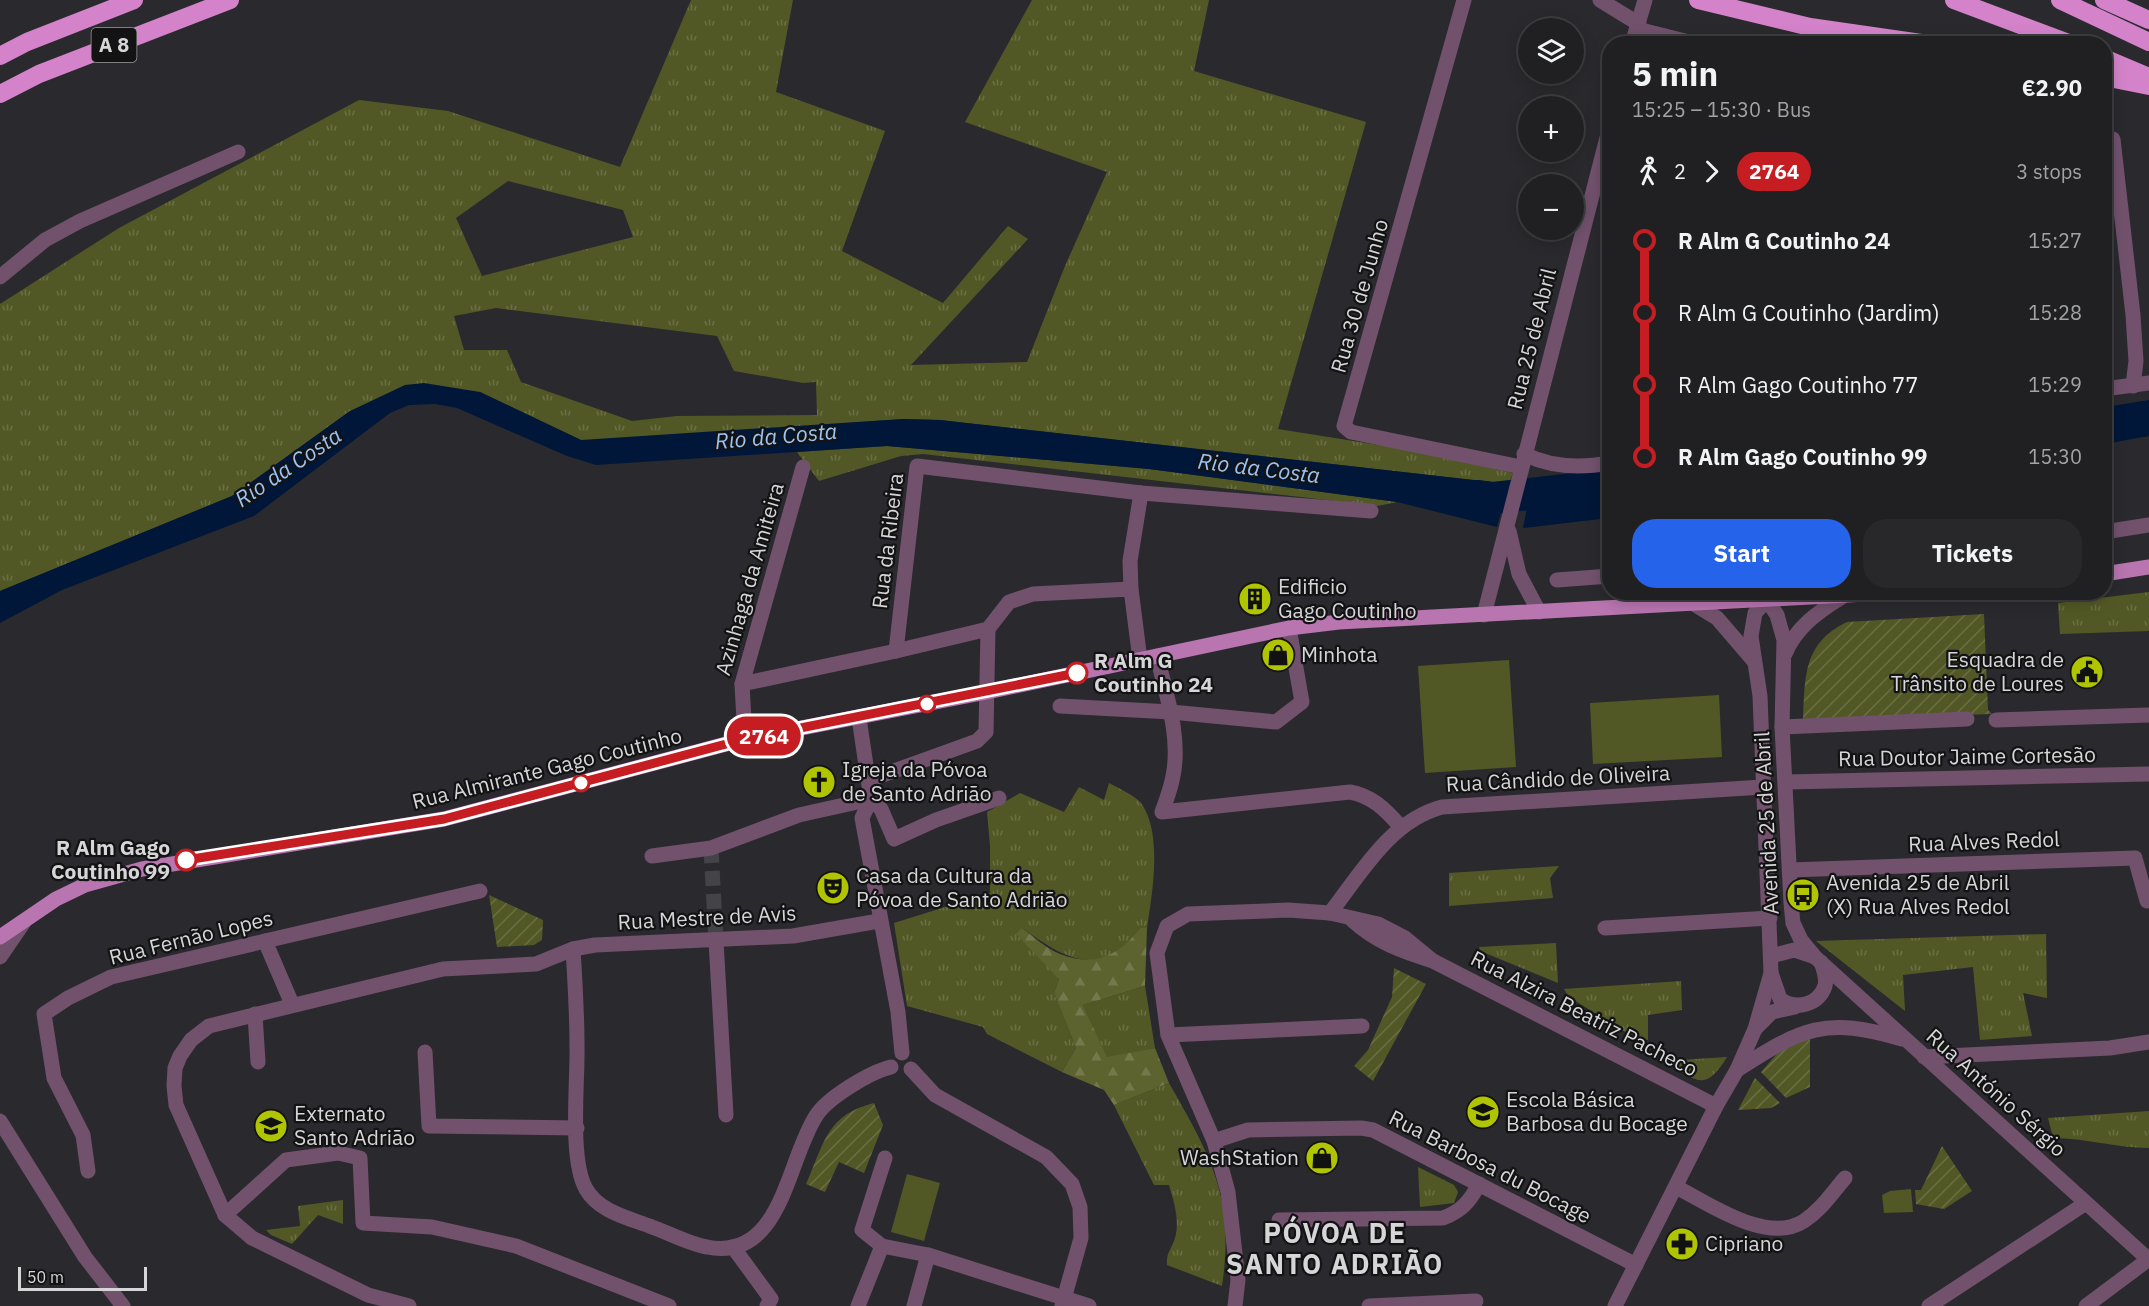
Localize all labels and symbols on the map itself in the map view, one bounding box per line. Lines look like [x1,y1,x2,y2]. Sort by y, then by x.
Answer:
road number: A 8 [92,28,136,62]
street label: Rua 30 de Junho [1324,216,1394,376]
street label: Rua 25 de Abril [1500,265,1562,412]
water label: Rio da Costa [714,416,838,455]
water label: Rio da Costa [229,420,347,513]
water label: Rio da Costa [1196,446,1322,489]
street label: Rua da Ribeira [865,471,909,610]
street label: Azinhaga da Amiteira [708,479,790,678]
place label: Edificio Gago Coutinho [1278,572,1416,624]
building icon: Edificio Gago Coutinho [1237,581,1273,617]
shop icon: Minhota [1260,637,1296,673]
place label: Minhota [1301,640,1378,668]
place label: Esquadra de Trânsito de Loures [1891,645,2064,697]
place label: R Alm G Coutinho 24 [1094,646,1213,698]
public building icon: Esquadra de Trânsito de Loures [2069,654,2105,690]
marker: R Alm G Coutinho 24 [1066,662,1088,684]
unlabelled marker [918,695,936,713]
line badge: 2764 [722,716,806,756]
street label: Rua Almirante Gago Coutinho [409,721,685,815]
street label: Avenida 25 de Abril [1747,730,1785,915]
street label: Rua Doutor Jaime Cortesão [1838,740,2096,772]
place label: Igreja da Póvoa de Santo Adrião [842,755,992,807]
street label: Rua Cândido de Oliveira [1445,758,1671,798]
church icon: Igreja da Póvoa de Santo Adrião [801,764,837,800]
unlabelled marker [572,774,590,792]
street label: Rua Alves Redol [1908,824,2061,858]
place label: R Alm Gago Coutinho 99 [51,833,170,885]
marker: R Alm Gago Coutinho 99 [175,849,197,871]
place label: Casa da Cultura da Póvoa de Santo Adrião [856,861,1068,913]
place label: Avenida 25 de Abril (X) Rua Alves Redol [1826,868,2010,920]
theatre icon: Casa da Cultura da Póvoa de Santo Adrião [815,870,851,906]
bus stop icon: Avenida 25 de Abril (X) Rua Alves Redol [1785,877,1821,913]
street label: Rua Mestre de Avis [617,898,797,936]
street label: Rua Fernão Lopes [106,903,276,971]
street label: Rua Alzira Beatriz Pacheco [1466,944,1703,1083]
street label: Rua António Sérgio [1921,1022,2073,1163]
place label: Escola Básica Barbosa du Bocage [1506,1085,1688,1137]
school or university icon: Escola Básica Barbosa du Bocage [1465,1094,1501,1130]
place label: Externato Santo Adrião [294,1099,415,1151]
street label: Rua Barbosa du Bocage [1385,1103,1596,1229]
school or university icon: Externato Santo Adrião [253,1108,289,1144]
shop icon: WashStation [1304,1140,1340,1176]
place label: WashStation [1180,1143,1299,1171]
district label: PÓVOA DE SANTO ADRIÃO [1226,1215,1444,1281]
pharmacy icon: Cipriano [1664,1226,1700,1262]
place label: Cipriano [1705,1229,1783,1257]
scale bar [18,1264,147,1292]

